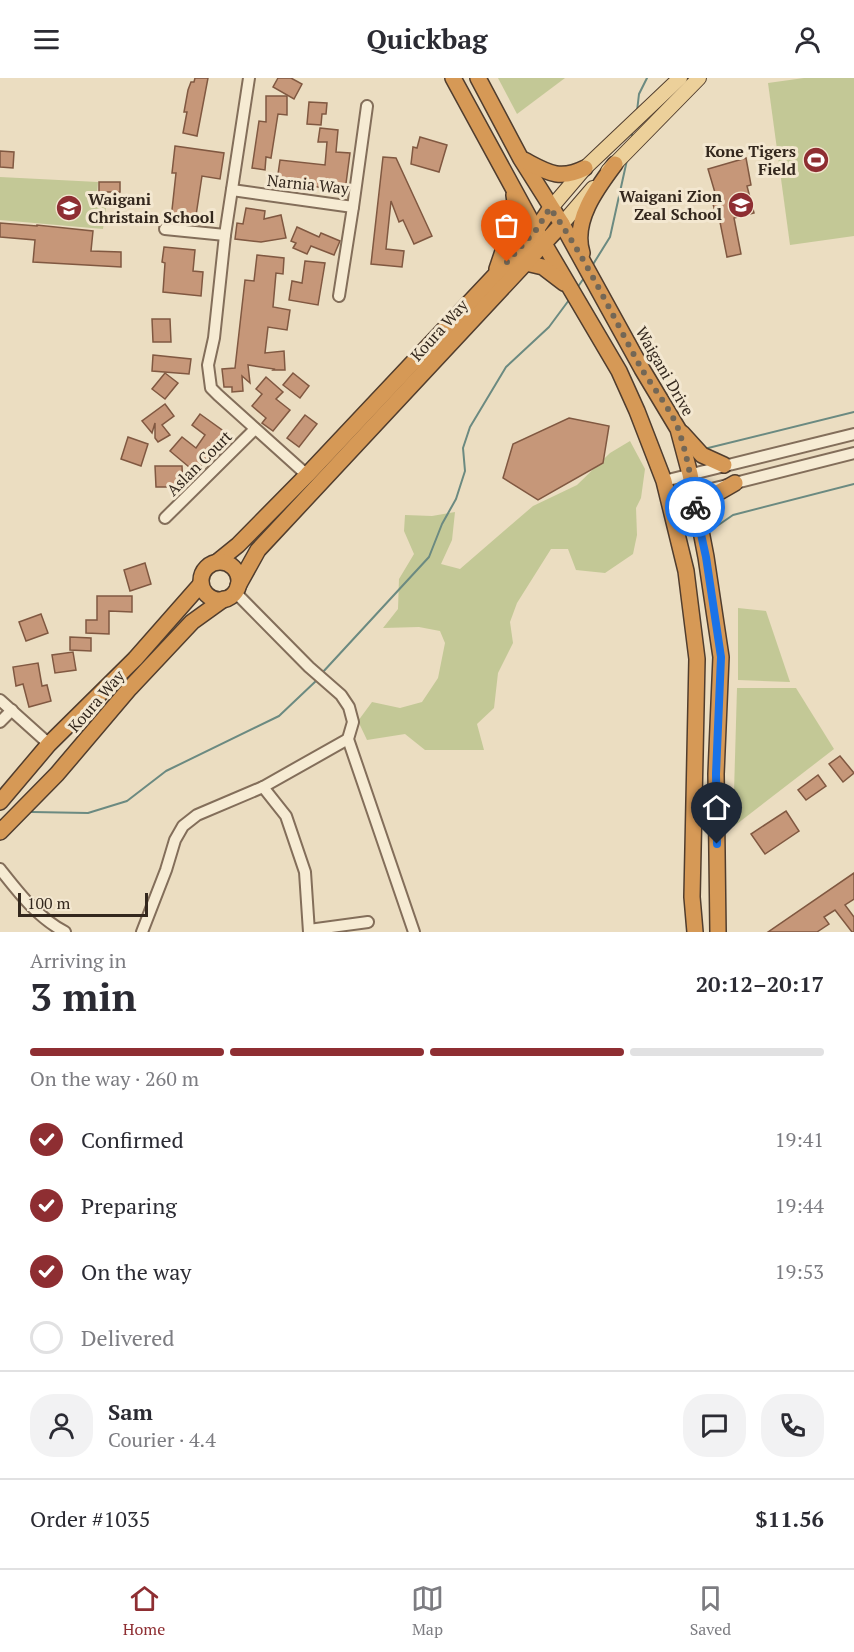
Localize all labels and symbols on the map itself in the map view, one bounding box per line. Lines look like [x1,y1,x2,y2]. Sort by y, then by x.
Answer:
place label: Kone Tigers Field [705,140,796,180]
sports icon: Kone Tigers Field [801,145,831,175]
street label: Narnia Way [266,169,351,199]
place label: Waigani Zion Zeal School [619,185,723,225]
place label: Waigani Christain School [88,188,215,228]
school or university icon: Waigani Zion Zeal School [726,190,756,220]
school or university icon: Waigani Christain School [54,193,84,223]
pin [481,200,532,262]
street label: Koura Way [405,294,473,366]
street label: Waigani Drive [631,322,699,420]
street label: Aslan Court [161,425,237,501]
courier [665,477,725,537]
street label: Koura Way [63,664,130,737]
pin [691,782,742,844]
scale bar [18,890,148,917]

